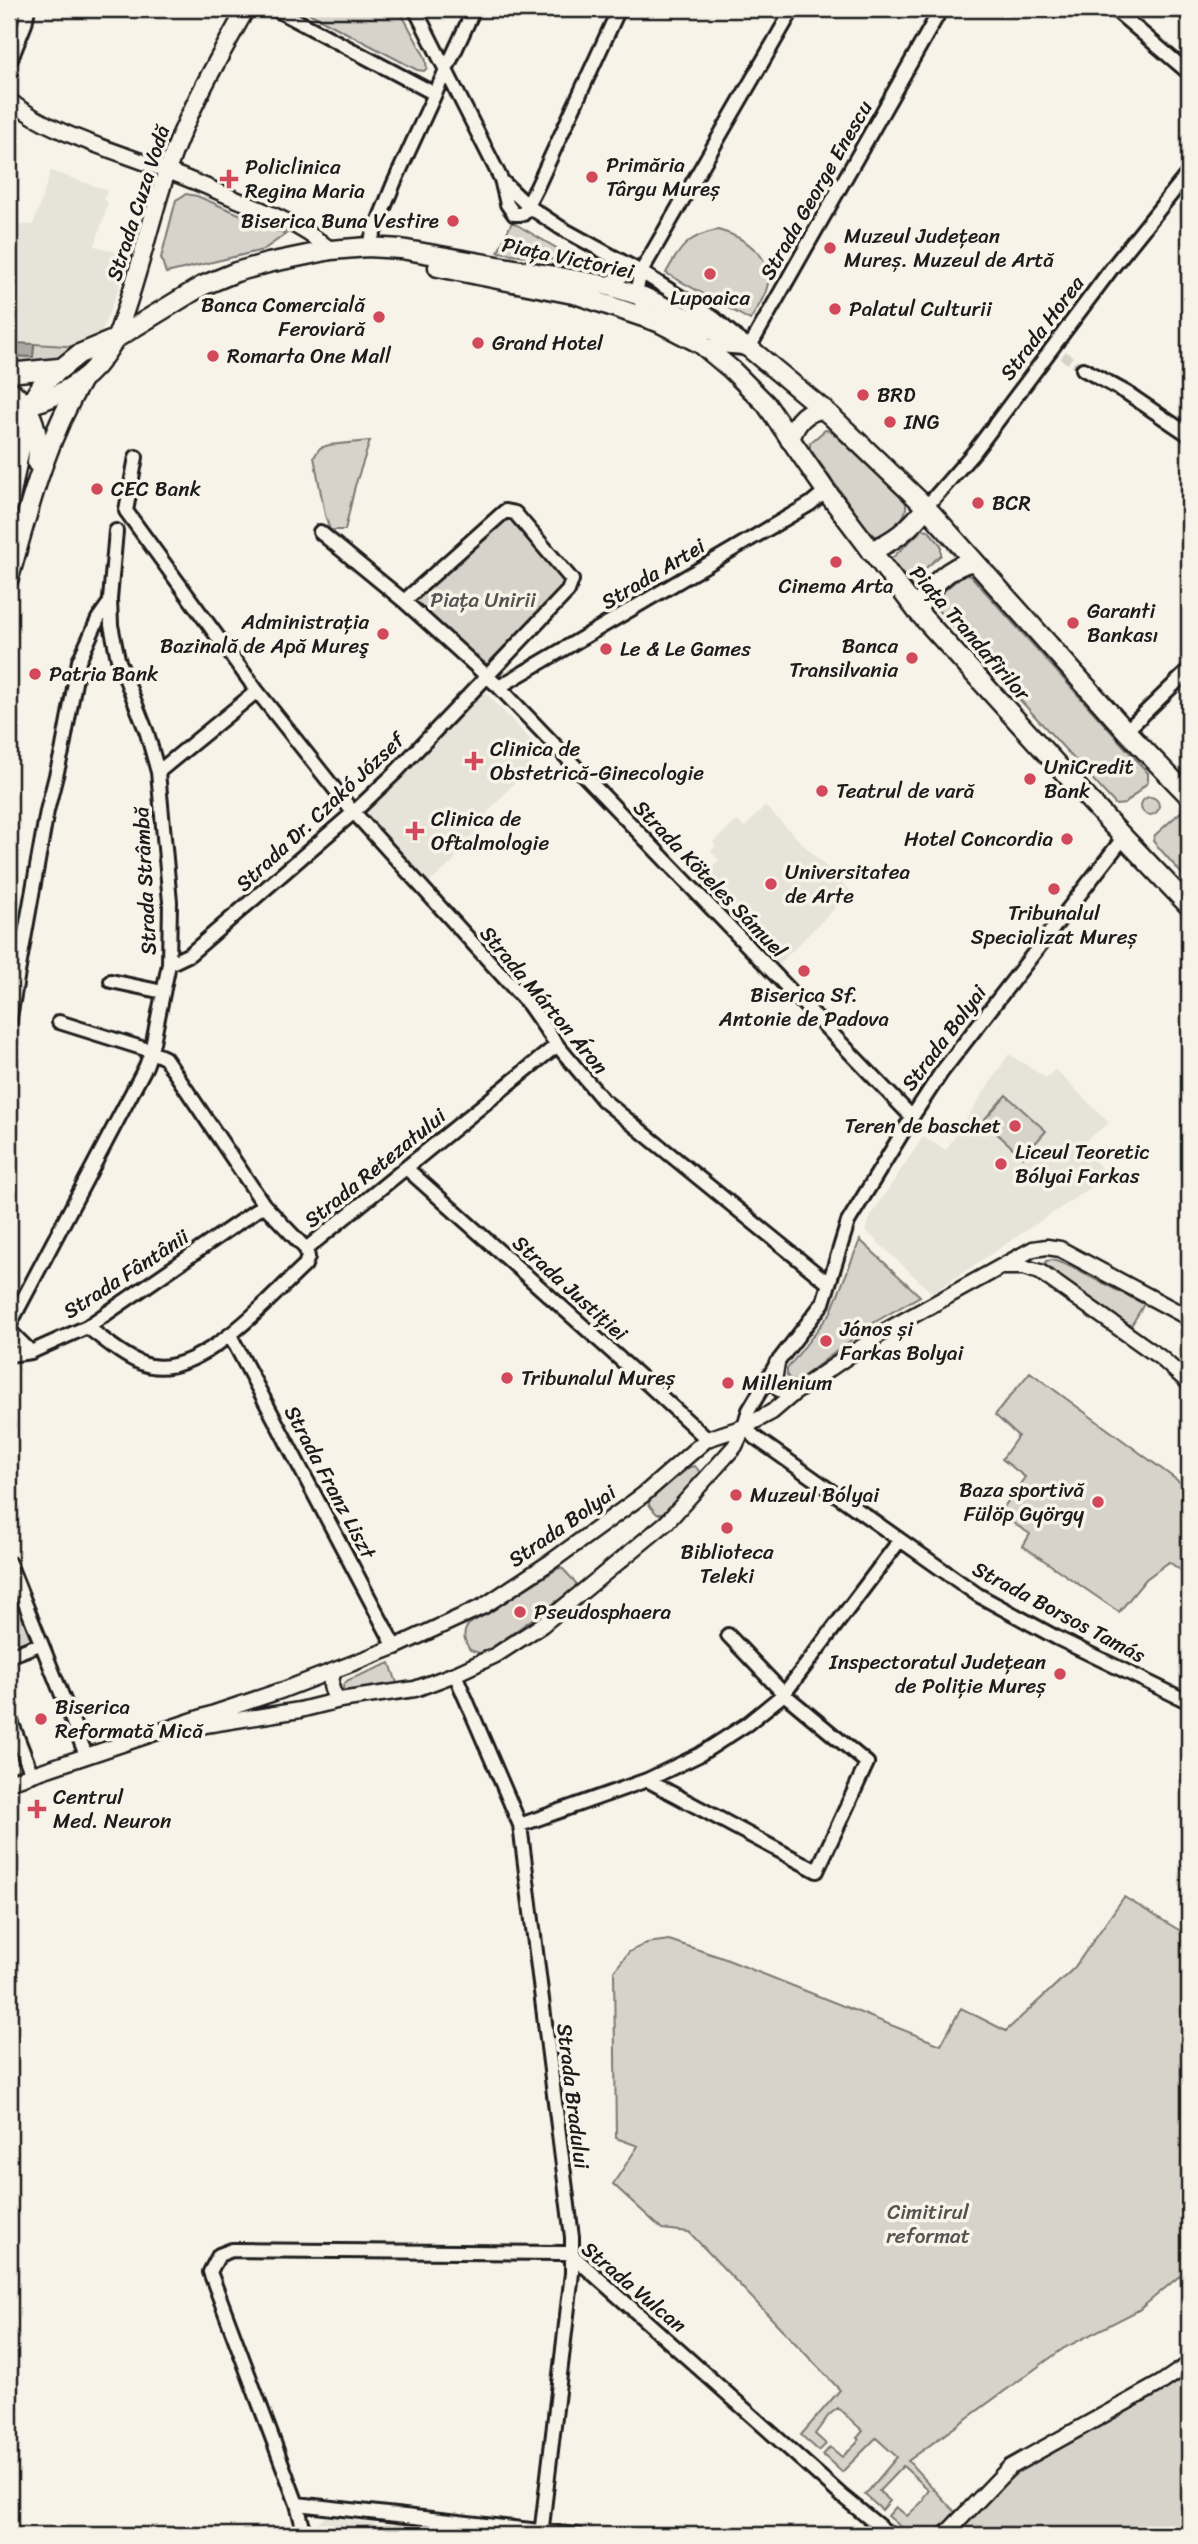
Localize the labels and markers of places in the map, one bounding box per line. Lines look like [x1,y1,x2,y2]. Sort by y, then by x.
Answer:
place label: Primăria Târgu Mureș [606,146,720,208]
place label: Policlinica Regina Maria [245,148,365,210]
marker: Policlinica Regina Maria [219,169,239,189]
marker: Primăria Târgu Mureș [584,169,600,185]
place label: Biserica Buna Vestire [241,202,439,240]
marker: Biserica Buna Vestire [445,213,461,229]
place label: Muzeul Județean Mureș. Muzeul de Artă [844,217,1055,279]
marker: Muzeul Județean Mureș. Muzeul de Artă [822,240,838,256]
marker: Lupoaica [702,266,718,282]
place label: Lupoaica [670,279,750,317]
place label: Banca Comercială Feroviară [201,286,366,348]
place label: Palatul Culturii [849,290,993,328]
marker: Palatul Culturii [827,301,843,317]
marker: Banca Comercială Feroviară [371,309,387,325]
place label: Grand Hotel [492,324,604,362]
marker: Grand Hotel [470,335,486,351]
place label: Romarta One Mall [227,337,392,375]
marker: Romarta One Mall [205,348,221,364]
place label: BRD [877,376,916,414]
marker: BRD [855,387,871,403]
place label: ING [903,403,940,441]
marker: ING [882,414,898,430]
place label: CEC Bank [111,470,201,508]
marker: CEC Bank [89,481,105,497]
place label: BCR [992,484,1031,522]
marker: BCR [970,495,986,511]
marker: Cinema Arta [828,554,844,570]
place label: Cinema Arta [778,567,894,605]
place label: Garanti Bankası [1087,592,1158,654]
place label: Administrația Bazinală de Apă Mureş [160,603,369,665]
marker: Garanti Bankası [1065,615,1081,631]
marker: Administrația Bazinală de Apă Mureş [375,626,391,642]
place label: Banca Transilvania [789,627,898,689]
place label: Le & Le Games [620,630,751,668]
marker: Le & Le Games [598,641,614,657]
marker: Banca Transilvania [904,650,920,666]
place label: Patria Bank [49,655,159,693]
marker: Patria Bank [27,666,43,682]
place label: Clinica de Obstetrică-Ginecologie [490,730,704,792]
place label: UniCredit Bank [1044,748,1134,810]
marker: Clinica de Obstetrică-Ginecologie [464,751,484,771]
marker: UniCredit Bank [1022,771,1038,787]
place label: Teatrul de vară [836,772,976,810]
marker: Teatrul de vară [814,783,830,799]
place label: Clinica de Oftalmologie [431,800,549,862]
place label: Hotel Concordia [904,820,1053,858]
marker: Clinica de Oftalmologie [405,821,425,841]
marker: Hotel Concordia [1059,831,1075,847]
place label: Universitatea de Arte [785,853,911,915]
marker: Universitatea de Arte [763,876,779,892]
marker: Tribunalul Specializat Mureș [1046,881,1062,897]
place label: Tribunalul Specializat Mureș [971,894,1137,956]
marker: Biserica Sf. Antonie de Padova [796,963,812,979]
place label: Biserica Sf. Antonie de Padova [718,976,890,1038]
place label: Teren de baschet [844,1107,1001,1145]
marker: Teren de baschet [1007,1118,1023,1134]
place label: Liceul Teoretic Bólyai Farkas [1015,1133,1150,1195]
marker: Liceul Teoretic Bólyai Farkas [993,1156,1009,1172]
place label: János și Farkas Bolyai [839,1310,964,1372]
marker: János și Farkas Bolyai [818,1333,834,1349]
place label: Tribunalul Mureș [521,1359,675,1397]
place label: Millenium [742,1364,832,1402]
marker: Tribunalul Mureș [499,1370,515,1386]
marker: Millenium [720,1375,736,1391]
place label: Baza sportivă Fülöp György [959,1471,1085,1533]
place label: Muzeul Bólyai [750,1476,880,1514]
marker: Muzeul Bólyai [728,1487,744,1503]
marker: Baza sportivă Fülöp György [1090,1494,1106,1510]
marker: Biblioteca Teleki [719,1520,735,1536]
place label: Biblioteca Teleki [680,1533,774,1595]
place label: Pseudosphaera [534,1593,672,1631]
marker: Pseudosphaera [512,1604,528,1620]
place label: Inspectoratul Județean de Poliție Mureș [828,1643,1046,1705]
marker: Inspectoratul Județean de Poliție Mureș [1052,1666,1068,1682]
place label: Biserica Reformată Mică [55,1688,204,1750]
marker: Biserica Reformată Mică [33,1711,49,1727]
place label: Centrul Med. Neuron [53,1778,171,1840]
marker: Centrul Med. Neuron [27,1799,47,1819]

